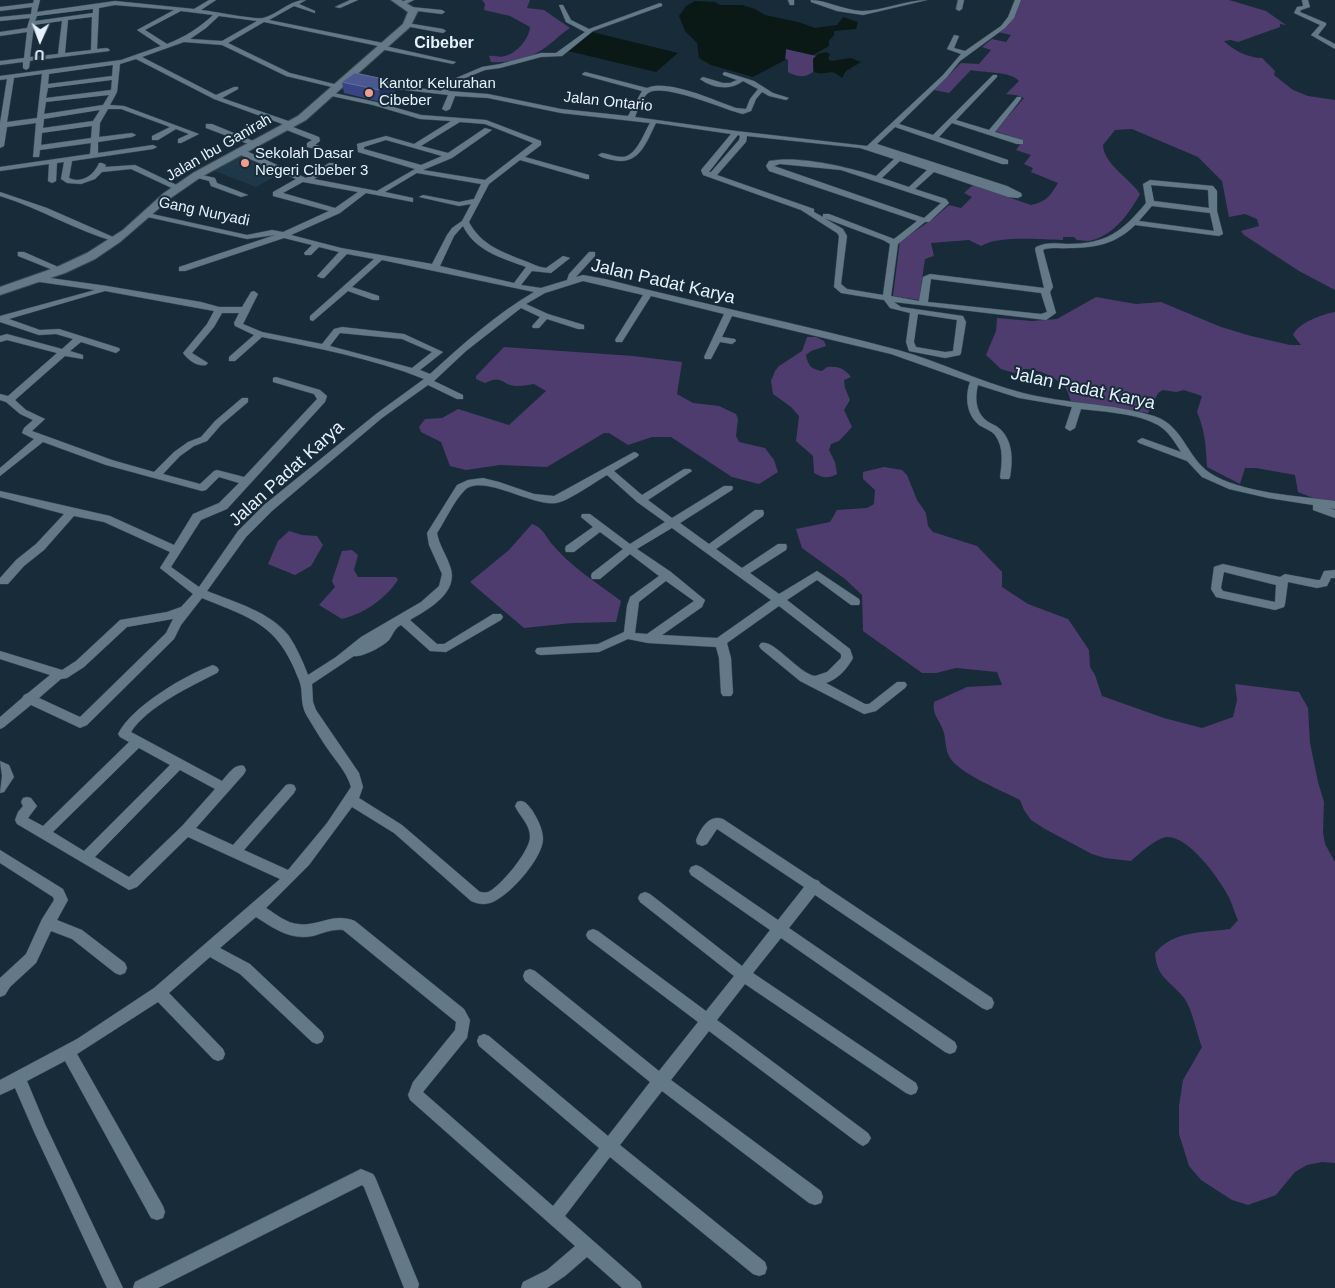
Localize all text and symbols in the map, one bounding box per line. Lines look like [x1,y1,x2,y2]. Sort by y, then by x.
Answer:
north arrow [15,15,65,65]
district label: Cibeber [414,34,474,54]
text: U [34,47,45,63]
place label: Kantor Kelurahan Cibeber [379,75,496,110]
marker: Kantor Kelurahan Cibeber [363,87,375,99]
street label: Jalan Ontario [563,88,653,116]
street label: Jalan Ibu Ganirah [163,111,275,185]
place label: Sekolah Dasar Negeri Cibeber 3 [255,145,368,180]
marker: Sekolah Dasar Negeri Cibeber 3 [239,157,251,169]
street label: Gang Nuryadi [157,194,251,230]
street label: Jalan Padat Karya [589,255,737,309]
street label: Jalan Padat Karya [1009,363,1157,415]
street label: Jalan Padat Karya [225,417,349,531]

